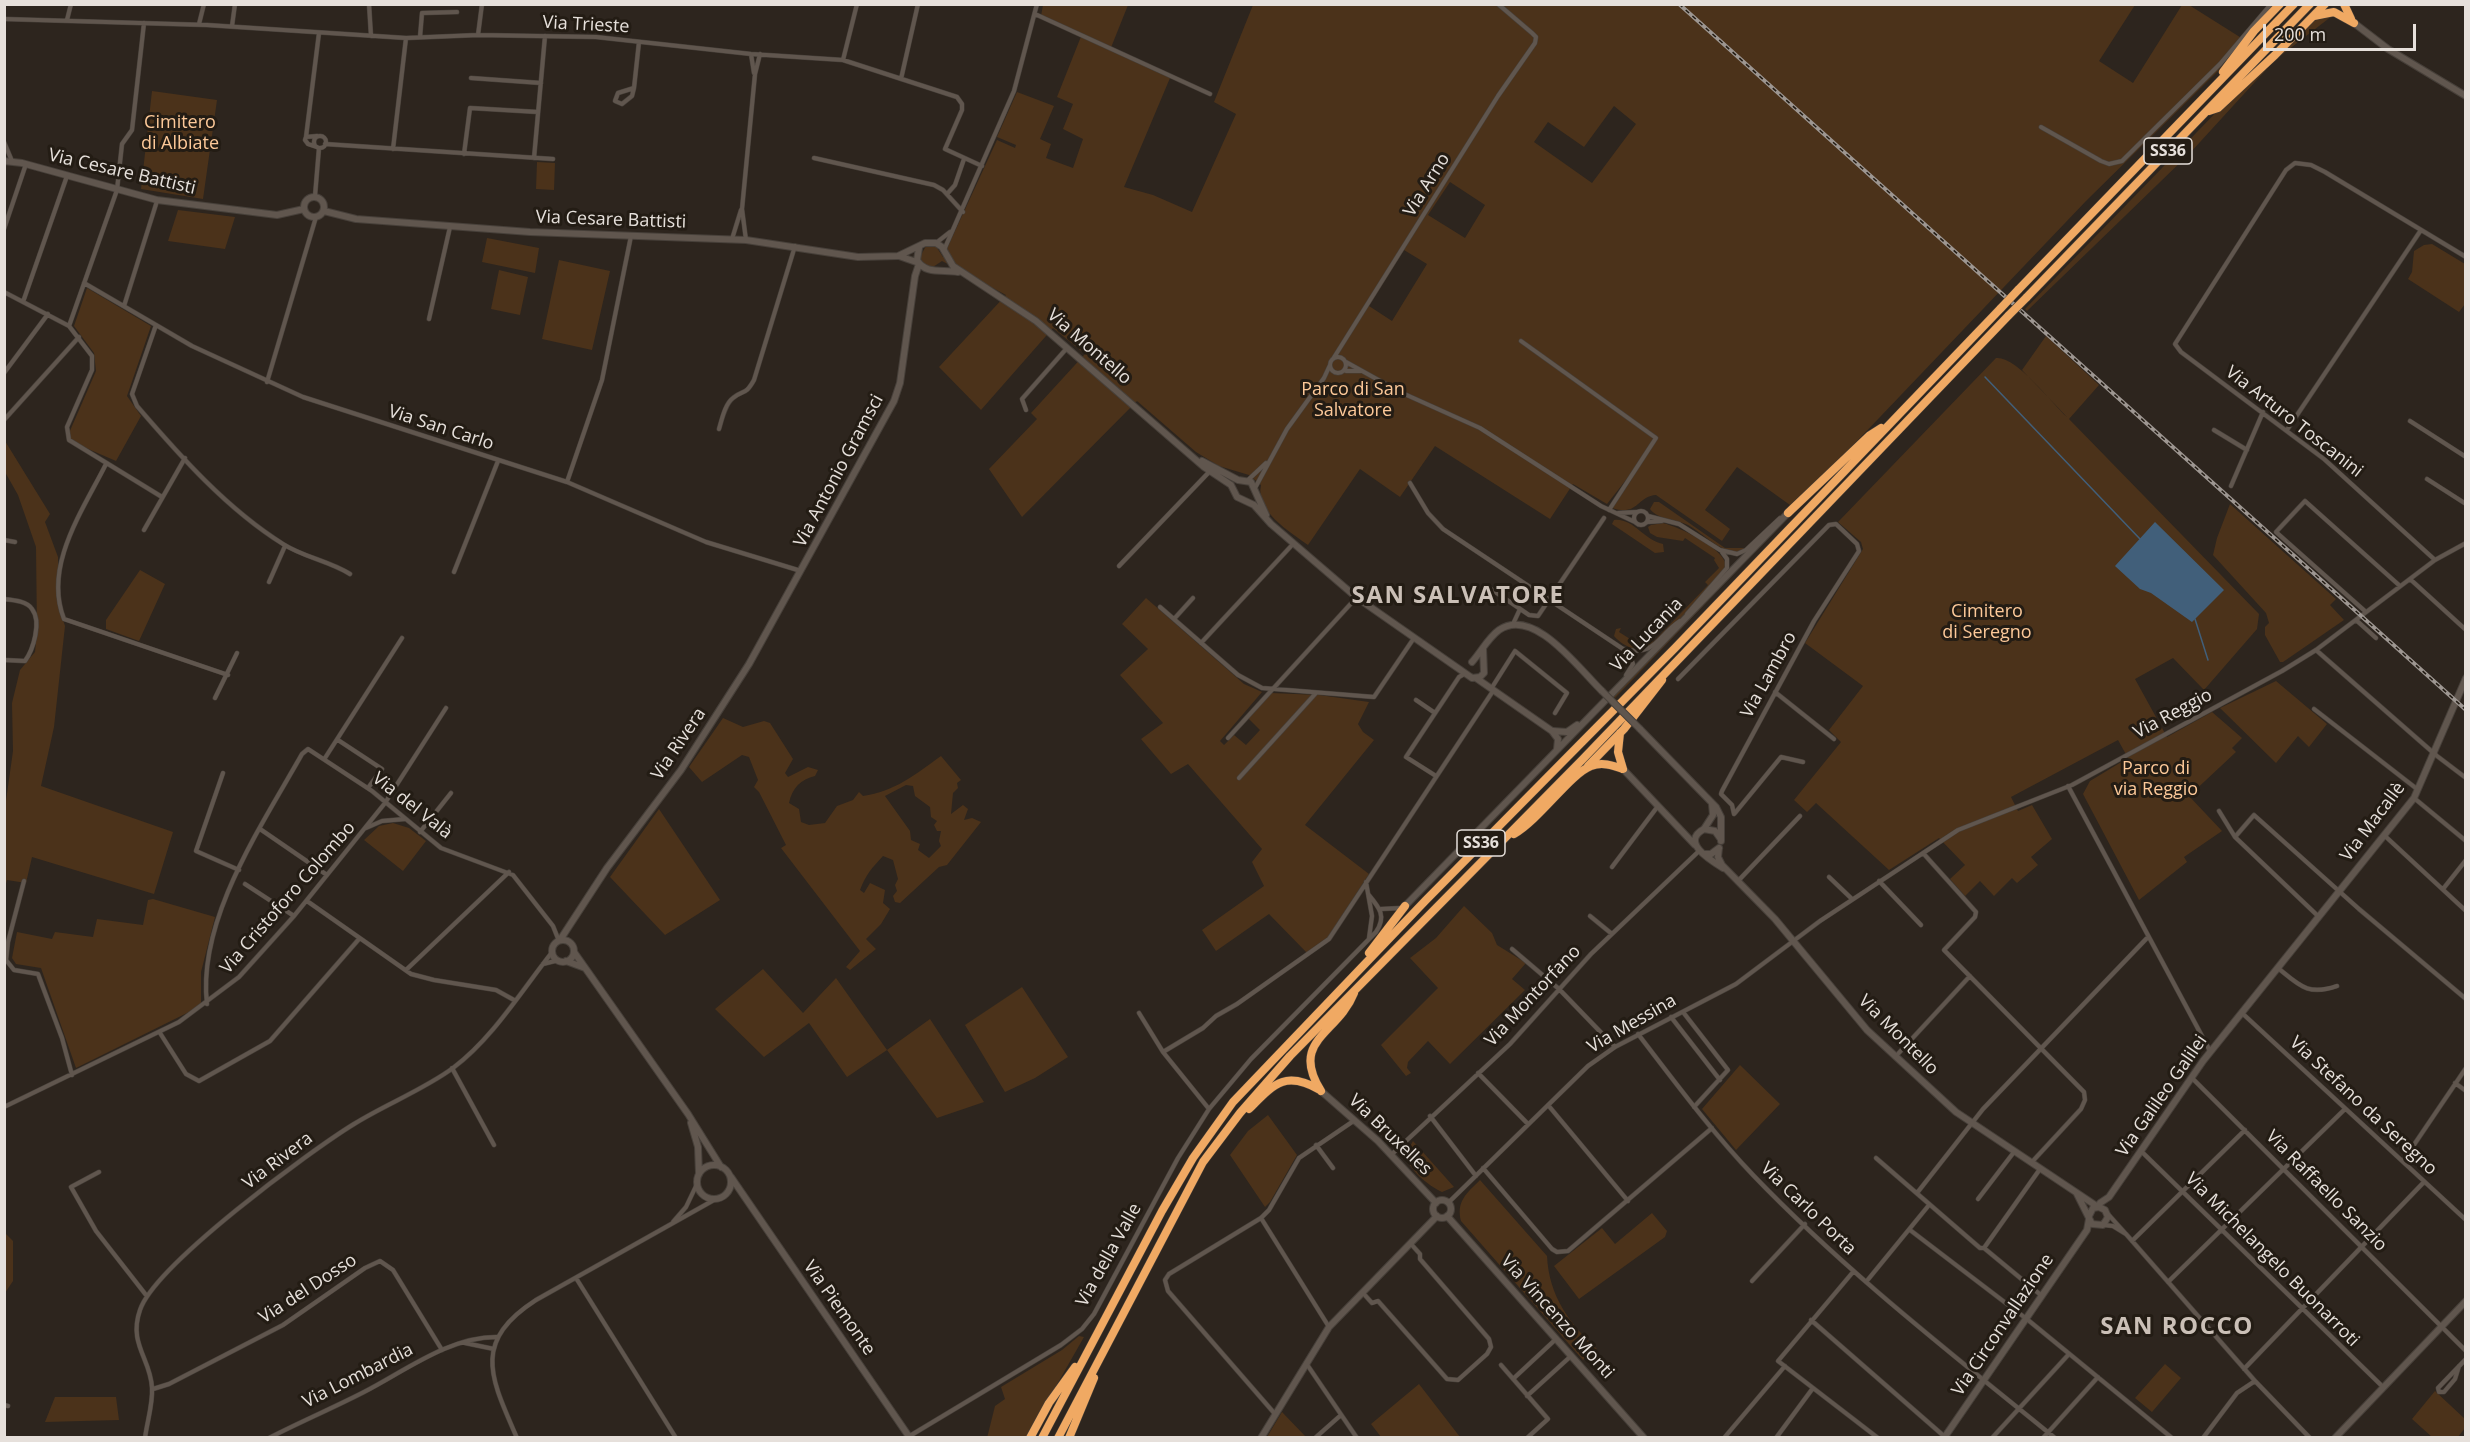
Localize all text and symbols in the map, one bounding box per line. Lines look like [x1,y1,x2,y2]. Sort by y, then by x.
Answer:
street label: Via Trieste [542,12,630,38]
scale bar [2266,12,2419,50]
text: 200 m [2274,22,2326,46]
park label: Cimitero di Albiate [141,112,219,154]
road number: SS36 [2144,138,2192,164]
street label: Via Cesare Battisti [46,145,198,199]
street label: Via Arno [1399,149,1455,221]
street label: Via Cesare Battisti [535,207,687,233]
street label: Via Montello [1043,305,1135,389]
street label: Via Arturo Toscanini [2221,362,2367,482]
park label: Parco di San Salvatore [1301,379,1405,422]
street label: Via Antonio Gramsci [790,391,888,551]
street label: Via San Carlo [386,401,496,455]
district label: SAN SALVATORE [1352,582,1564,610]
street label: Via Lucania [1606,593,1688,677]
park label: Cimitero di Seregno [1942,601,2032,644]
street label: Via Lambro [1736,628,1802,722]
street label: Via Reggio [2130,684,2216,744]
street label: Via Rivera [647,704,711,784]
park label: Parco di via Reggio [2114,758,2198,800]
street label: Via del Valà [368,768,456,844]
street label: Via Macallè [2336,778,2410,866]
street label: Via Cristoforo Colombo [216,817,360,979]
road number: SS36 [1457,830,1505,856]
street label: Via Montorfano [1481,941,1585,1051]
street label: Via Messina [1584,990,1680,1058]
street label: Via Montello [1853,990,1943,1080]
street label: Via Galileo Galilei [2112,1031,2212,1161]
street label: Via Stefano da Seregno [2285,1032,2441,1180]
street label: Via Bruxelles [1344,1090,1436,1180]
street label: Via Raffaello Sanzio [2261,1126,2391,1256]
street label: Via Rivera [239,1128,317,1194]
street label: Via Carlo Porta [1756,1158,1860,1260]
street label: Via Michelangelo Buonarroti [2181,1169,2363,1351]
street label: Via della Valle [1072,1200,1146,1310]
street label: Via del Dosso [255,1249,361,1329]
street label: Via Circonvallazione [1947,1250,2059,1400]
street label: Via Vincenzo Monti [1496,1251,1618,1383]
street label: Via Piemonte [798,1257,880,1359]
district label: SAN ROCCO [2100,1313,2254,1341]
street label: Via Lombardia [299,1339,417,1413]

